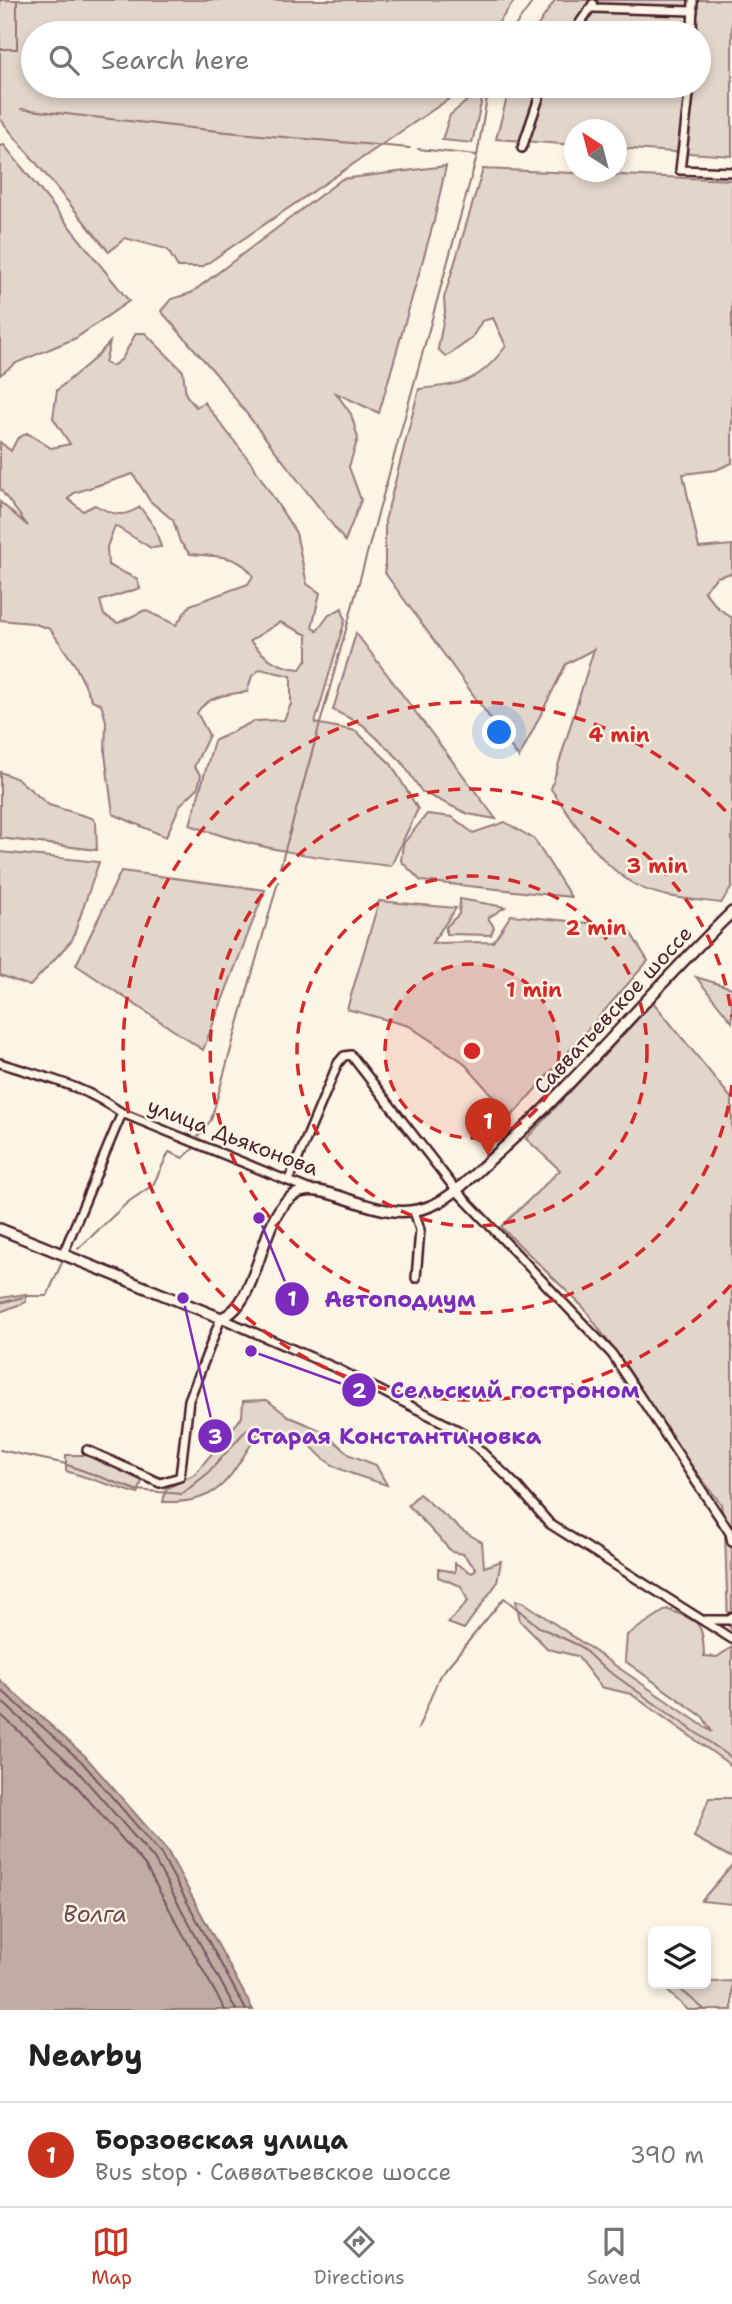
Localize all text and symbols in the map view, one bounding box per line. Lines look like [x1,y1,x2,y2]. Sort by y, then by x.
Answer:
search box [21,21,711,98]
icon: search [45,41,83,79]
text: Search here [101,42,250,77]
north arrow [564,119,627,182]
your location [482,715,516,749]
text: 4 min [588,721,650,749]
text: 3 min [626,852,688,880]
text: 2 min [565,914,627,942]
street label: Савватьевское шоссе [528,920,698,1100]
text: 1 min [506,976,562,1004]
centre of rings [460,1039,484,1063]
street label: улица Дьяконова [144,1092,322,1182]
pin: 1 [465,1098,511,1156]
callout: Автоподиум [275,1277,489,1321]
text: Автоподиум [324,1284,476,1314]
text: 1 [287,1285,297,1313]
callout: Сельский гостроном [342,1368,654,1412]
text: Сельский гостроном [390,1375,640,1405]
text: 2 [352,1377,367,1405]
callout: Старая Константиновка [198,1414,556,1458]
text: Старая Константиновка [247,1421,542,1451]
text: 3 [208,1423,222,1451]
water label: Волга [63,1899,127,1929]
map controls [648,1926,711,1989]
button: layers [648,1926,711,1989]
text: Nearby [28,2035,143,2076]
text: Борзовская улица [95,2122,348,2157]
text: 1 [46,2140,56,2170]
text: 390 m [630,2140,704,2170]
text: Bus stop · Савватьевское шоссе [95,2157,452,2187]
tab: Map [91,2223,132,2290]
tab: Directions [314,2223,405,2290]
tab: Saved [587,2223,641,2290]

